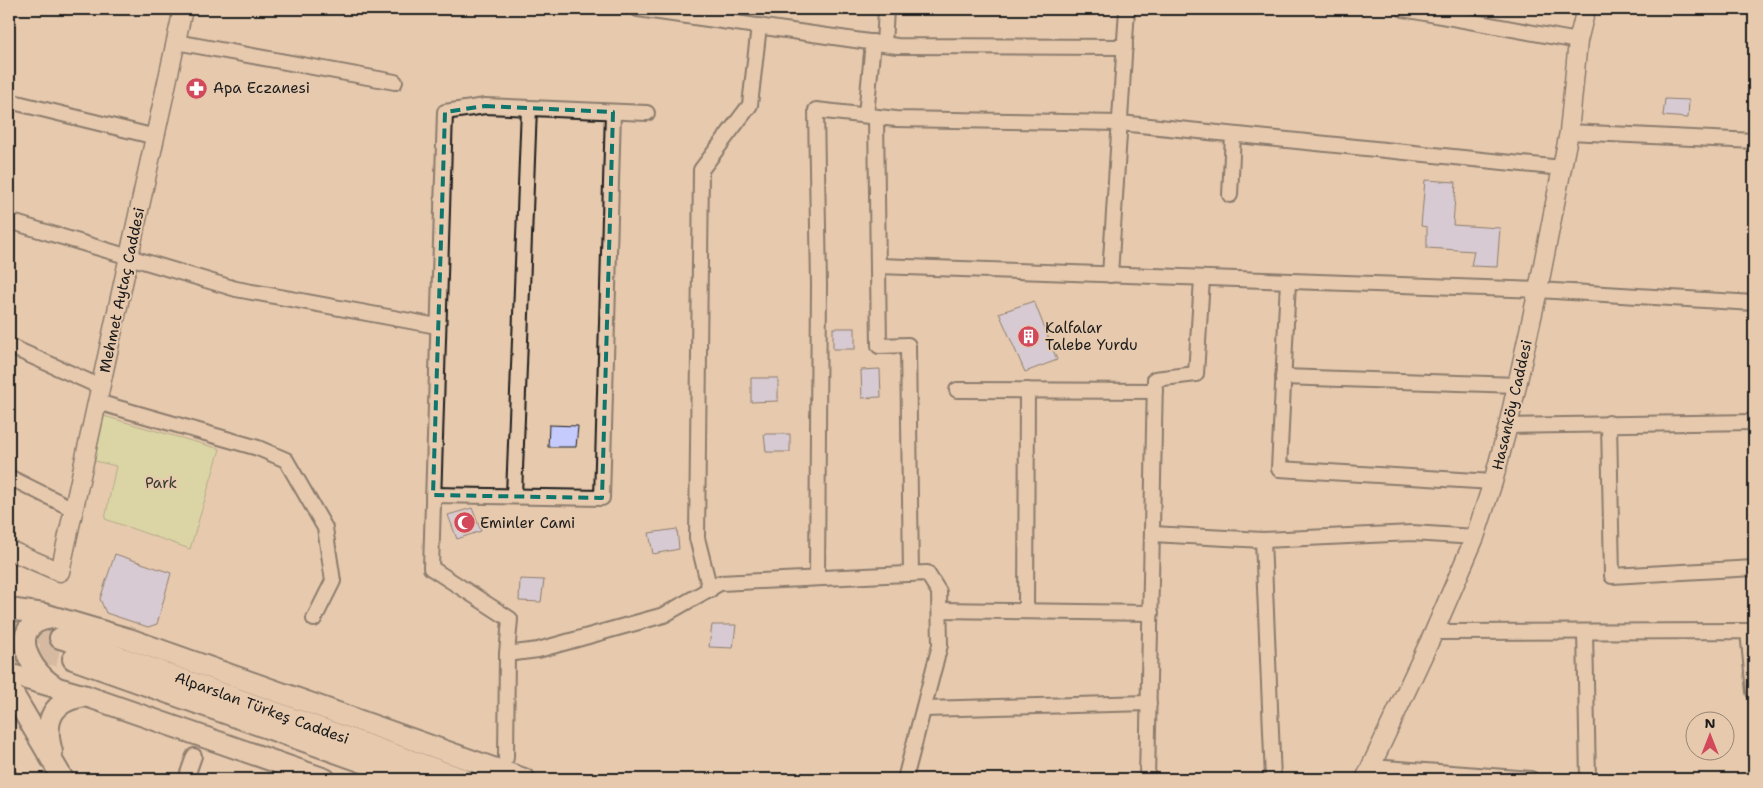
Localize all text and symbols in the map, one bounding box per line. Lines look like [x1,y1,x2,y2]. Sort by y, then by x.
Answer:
pharmacy icon: Apa Eczanesi [185,76,209,100]
place label: Apa Eczanesi [213,78,310,98]
street label: Mehmet Aytaç Caddesi [95,205,149,375]
place label: Kalfalar Talebe Yurdu [1045,318,1138,355]
building icon: Kalfalar Talebe Yurdu [1017,325,1041,349]
street label: Hasanköy Caddesi [1487,338,1537,472]
park label: Park [145,473,177,493]
mosque icon: Eminler Cami [452,511,476,535]
place label: Eminler Cami [480,513,575,533]
street label: Alparslan Türkeş Caddesi [172,667,352,749]
north arrow [1686,710,1736,760]
text: N [1704,714,1716,732]

